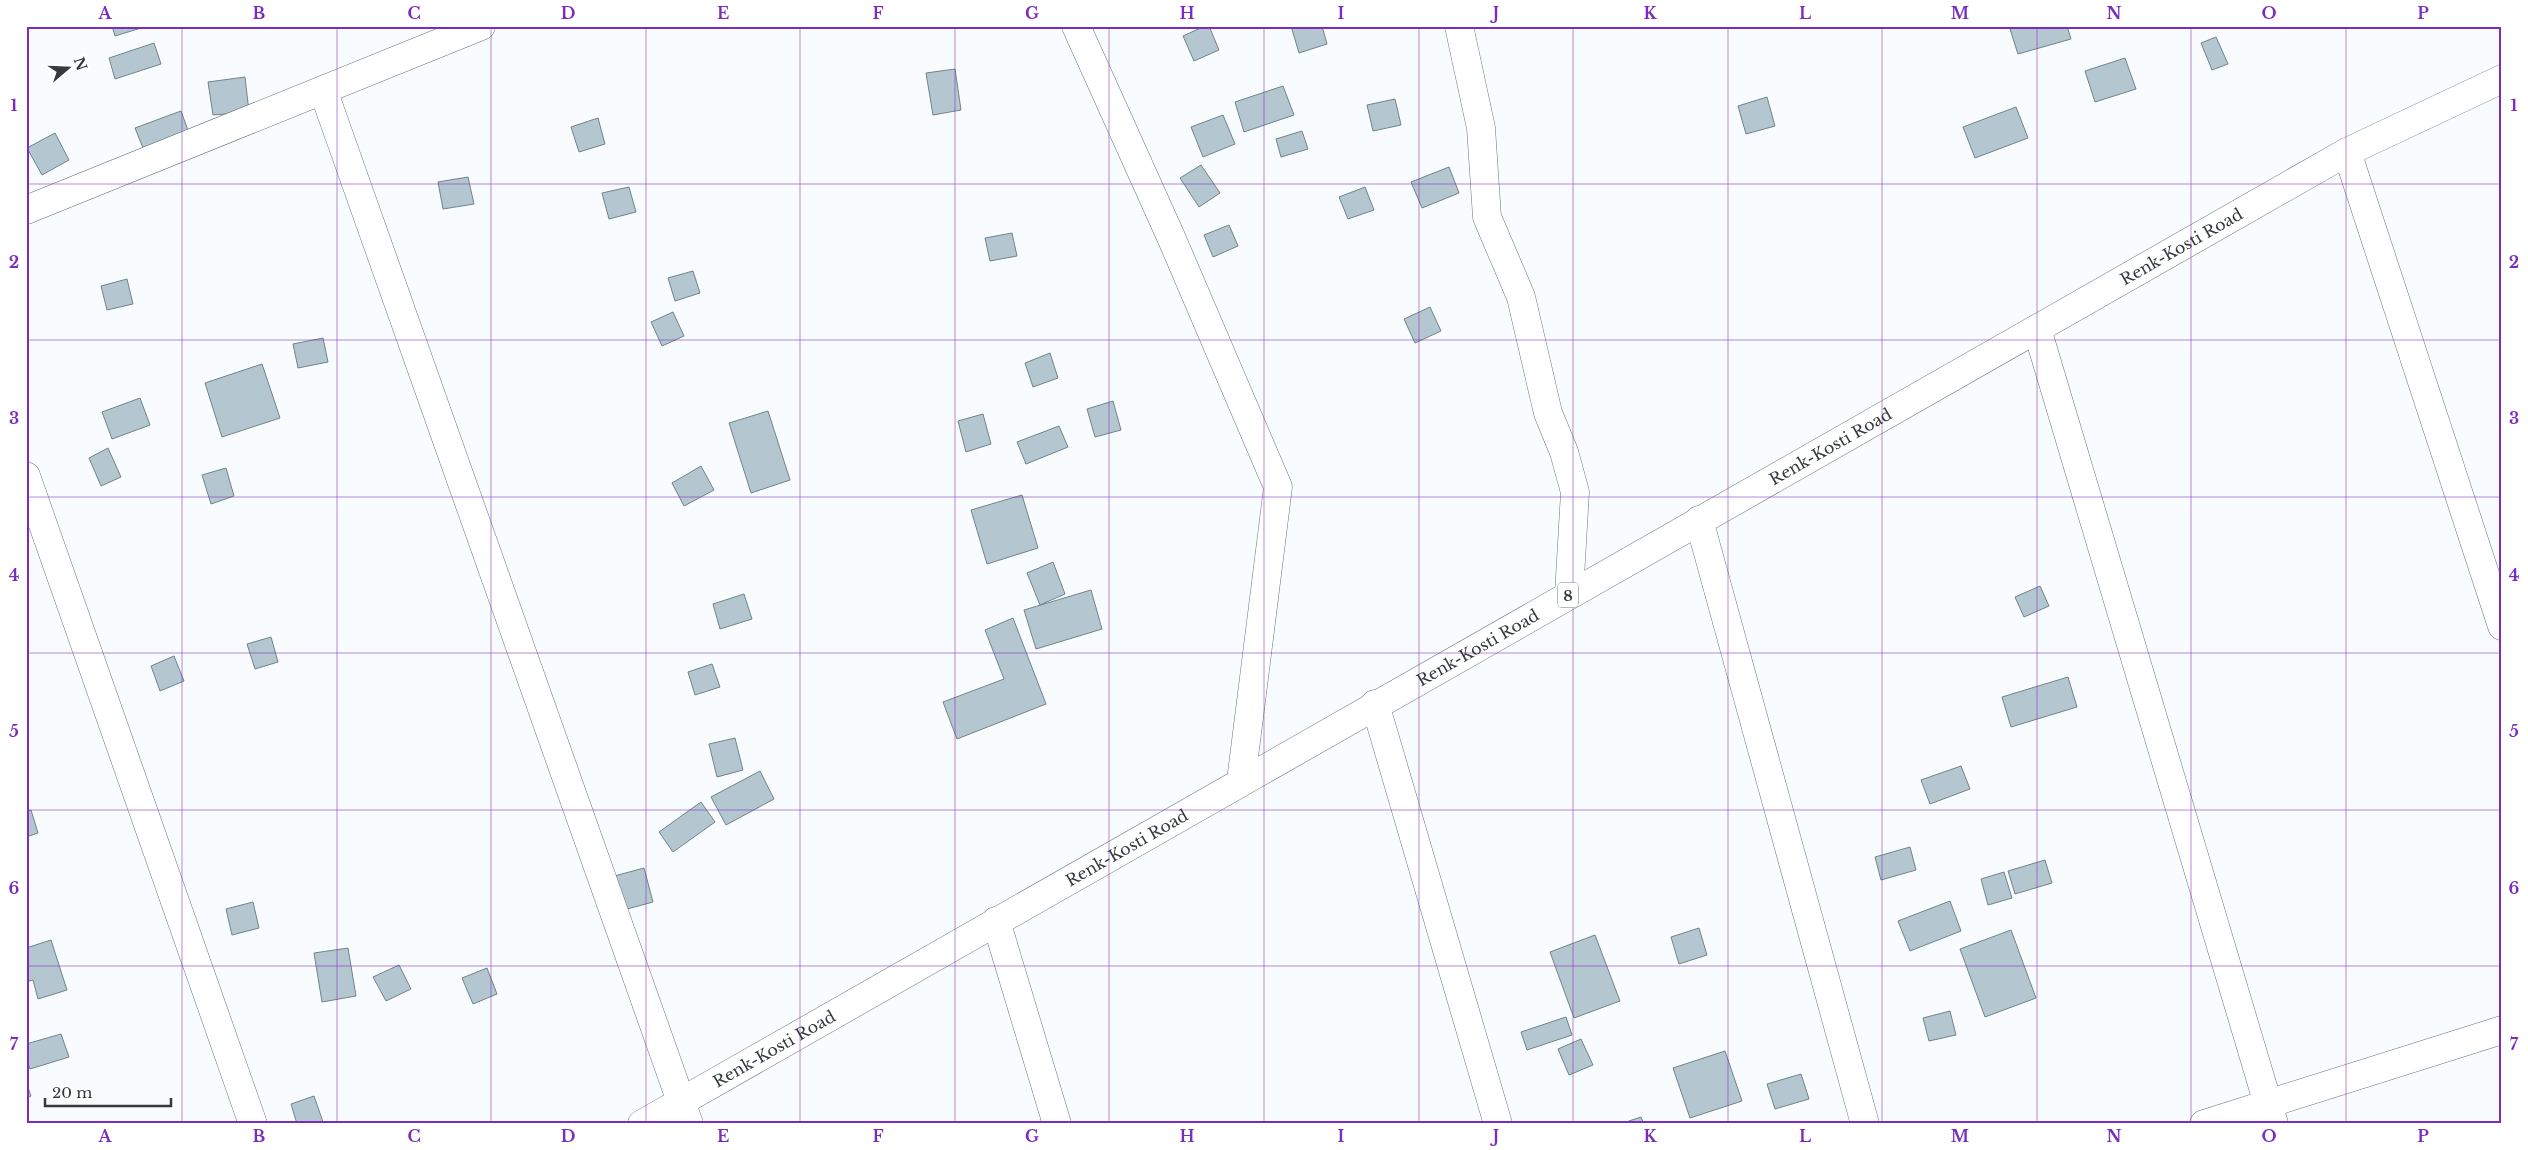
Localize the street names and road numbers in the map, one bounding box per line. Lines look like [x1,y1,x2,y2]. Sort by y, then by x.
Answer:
street label: Renk-Kosti Road [2117,204,2246,289]
street label: Renk-Kosti Road [1766,404,1895,489]
road number: 8 [1558,582,1578,608]
street label: Renk-Kosti Road [1413,605,1543,690]
street label: Renk-Kosti Road [1062,805,1192,890]
street label: Renk-Kosti Road [709,1006,839,1091]

